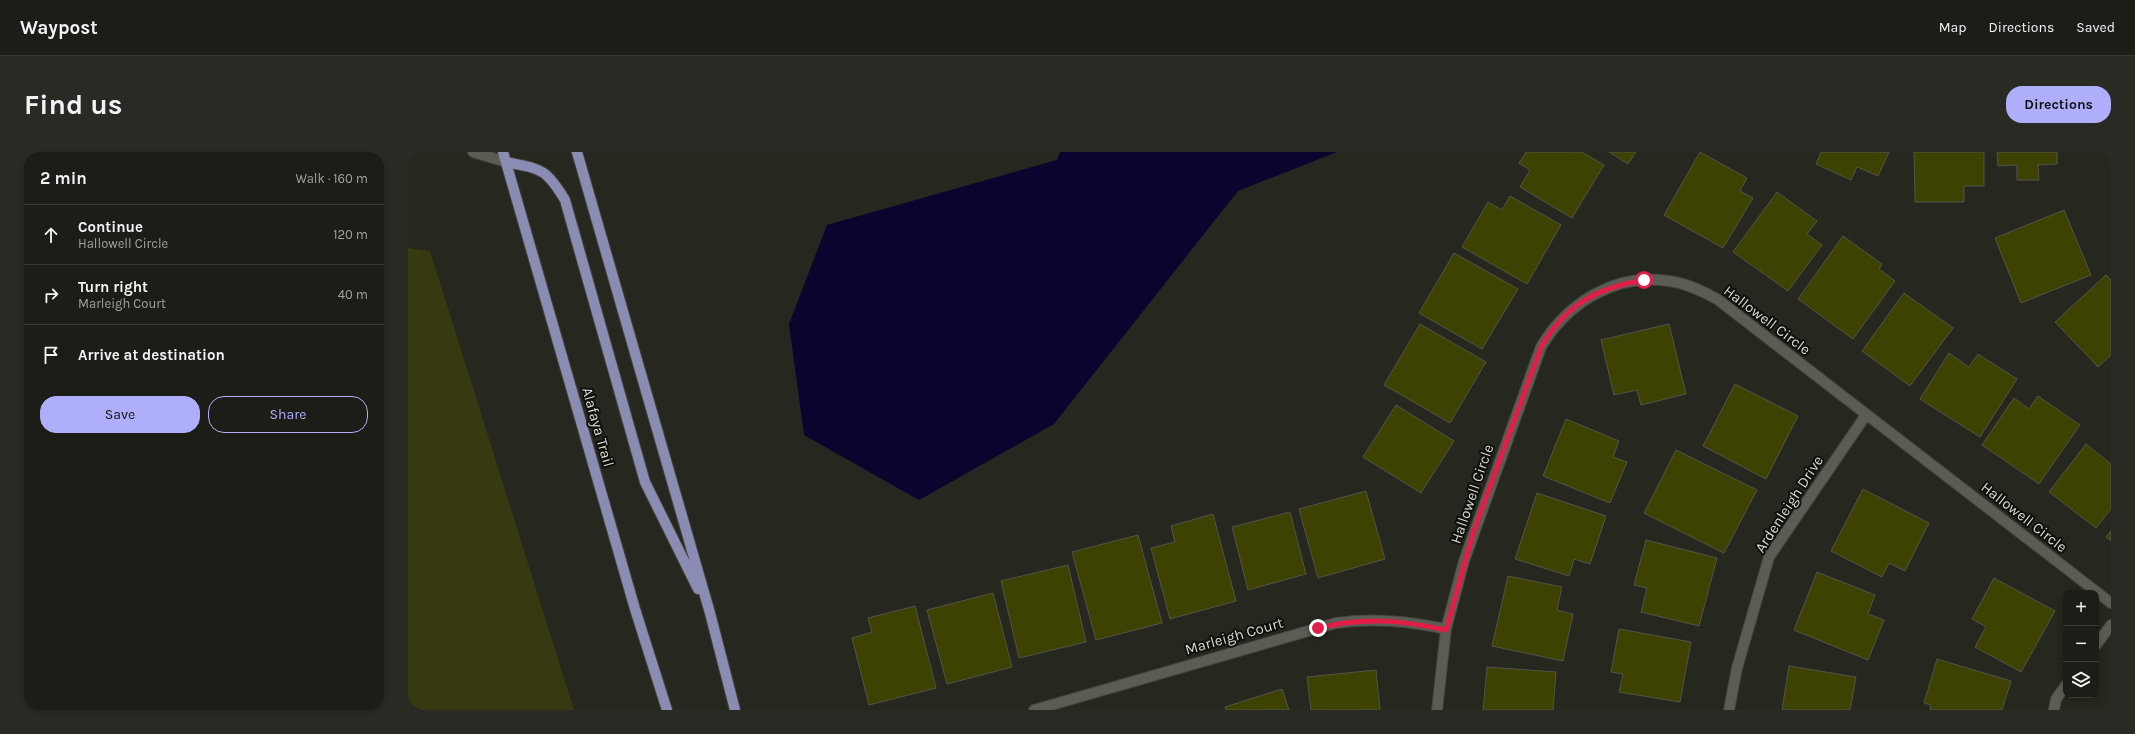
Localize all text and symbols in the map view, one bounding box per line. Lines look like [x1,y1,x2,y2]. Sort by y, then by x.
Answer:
text: Waypost [20,17,98,39]
text: Map [1939,19,1967,36]
text: Directions [1989,19,2054,36]
text: Saved [2076,19,2115,36]
button: Directions [2006,86,2111,123]
text: Find us [24,88,123,121]
text: 2 min [40,168,87,188]
text: Walk · 160 m [295,171,368,186]
text: Continue [78,218,143,236]
icon: ahead [40,224,62,246]
text: 120 m [333,227,368,242]
text: Hallowell Circle [78,236,168,251]
route start [1635,271,1653,289]
text: Turn right [78,278,148,296]
street label: Hallowell Circle [1720,281,1814,359]
icon: right [40,284,62,306]
text: 40 m [338,287,368,302]
text: Marleigh Court [78,296,166,311]
icon: arrive [40,344,62,366]
text: Arrive at destination [78,346,225,364]
street label: Alafaya Trail [578,385,618,469]
button: Save [40,396,200,433]
button: Share [208,396,368,433]
street label: Hallowell Circle [1447,442,1497,546]
street label: Ardenleigh Drive [1751,452,1827,556]
street label: Hallowell Circle [1977,478,2071,556]
map controls [2063,590,2099,698]
button: + [2063,590,2099,626]
street label: Marleigh Court [1183,613,1286,659]
route end [1309,619,1327,637]
button: − [2063,626,2099,662]
button: layers [2063,662,2099,698]

